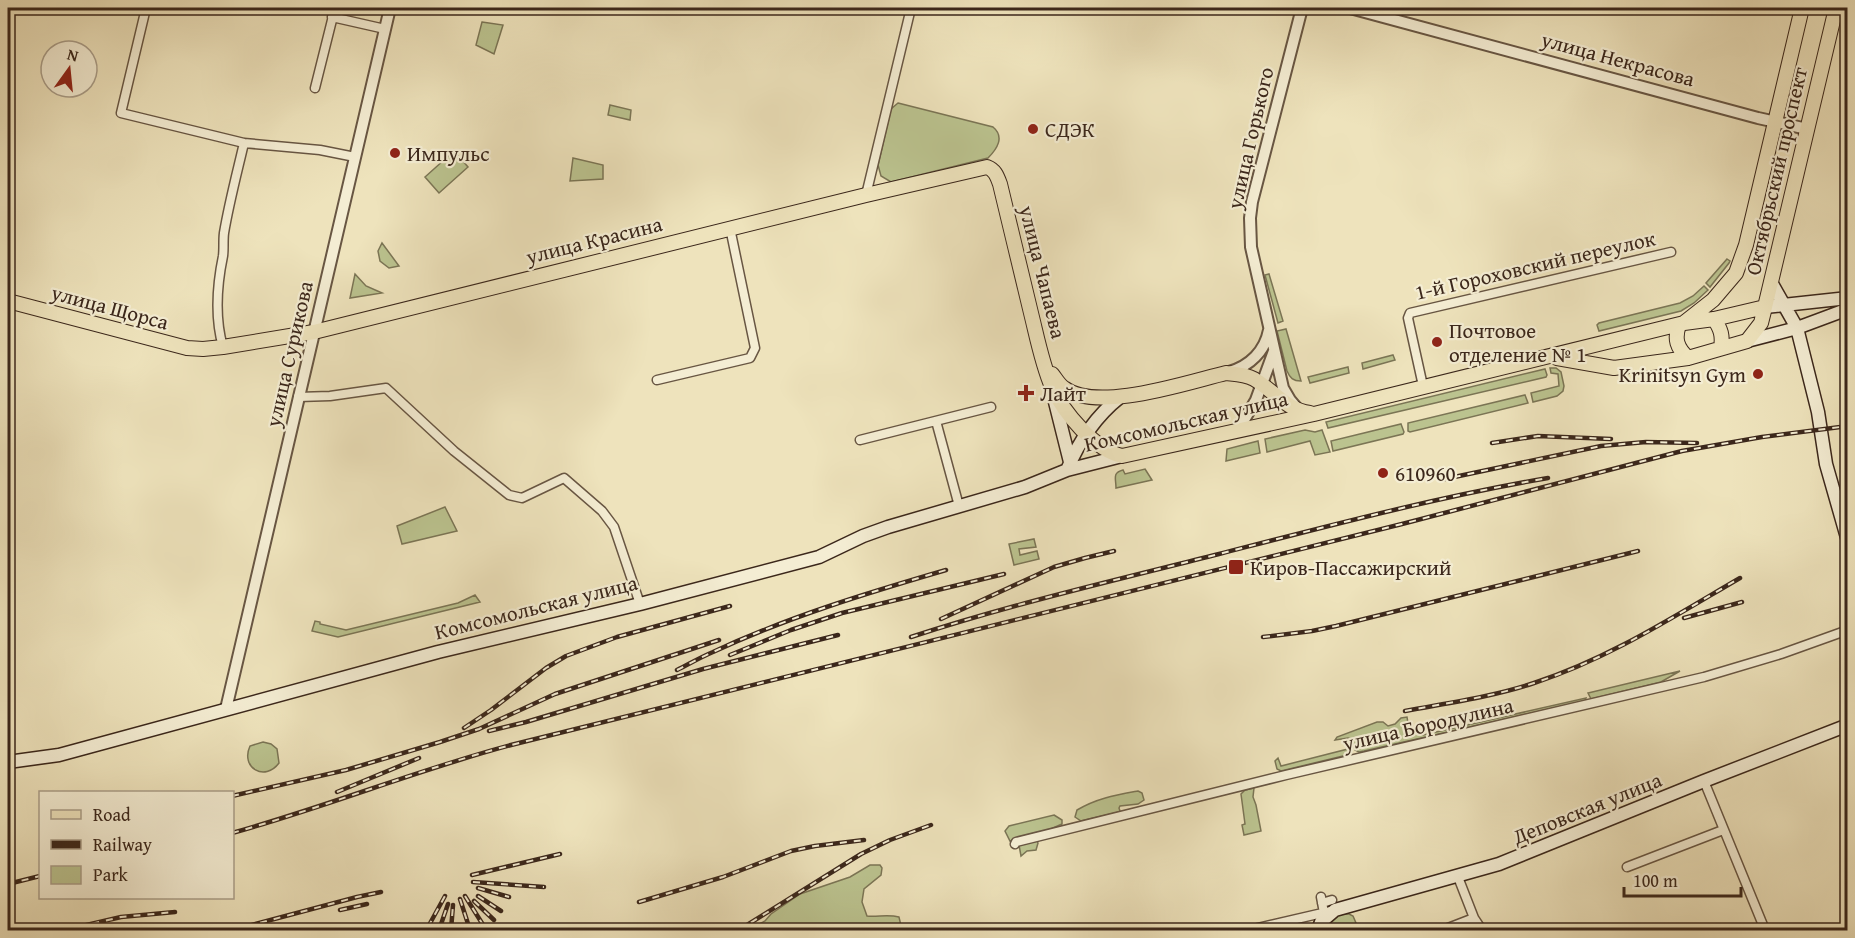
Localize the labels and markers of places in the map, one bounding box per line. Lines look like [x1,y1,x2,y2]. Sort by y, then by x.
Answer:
place label: СДЭК [1045,114,1095,145]
marker: СДЭК [1026,122,1040,136]
place label: Импульс [407,138,489,169]
marker: Импульс [388,146,402,160]
place label: Почтовое отделение № 1 [1449,315,1586,370]
marker: Почтовое отделение № 1 [1430,335,1444,349]
place label: Krinitsyn Gym [1619,359,1746,390]
marker: Krinitsyn Gym [1751,367,1765,381]
place label: Лайт [1040,378,1086,409]
marker: Лайт [1017,384,1035,402]
place label: 610960 [1395,458,1456,489]
marker: 610960 [1376,466,1390,480]
place label: Киров-Пассажирский [1250,552,1452,583]
marker: Киров-Пассажирский [1227,558,1245,576]

